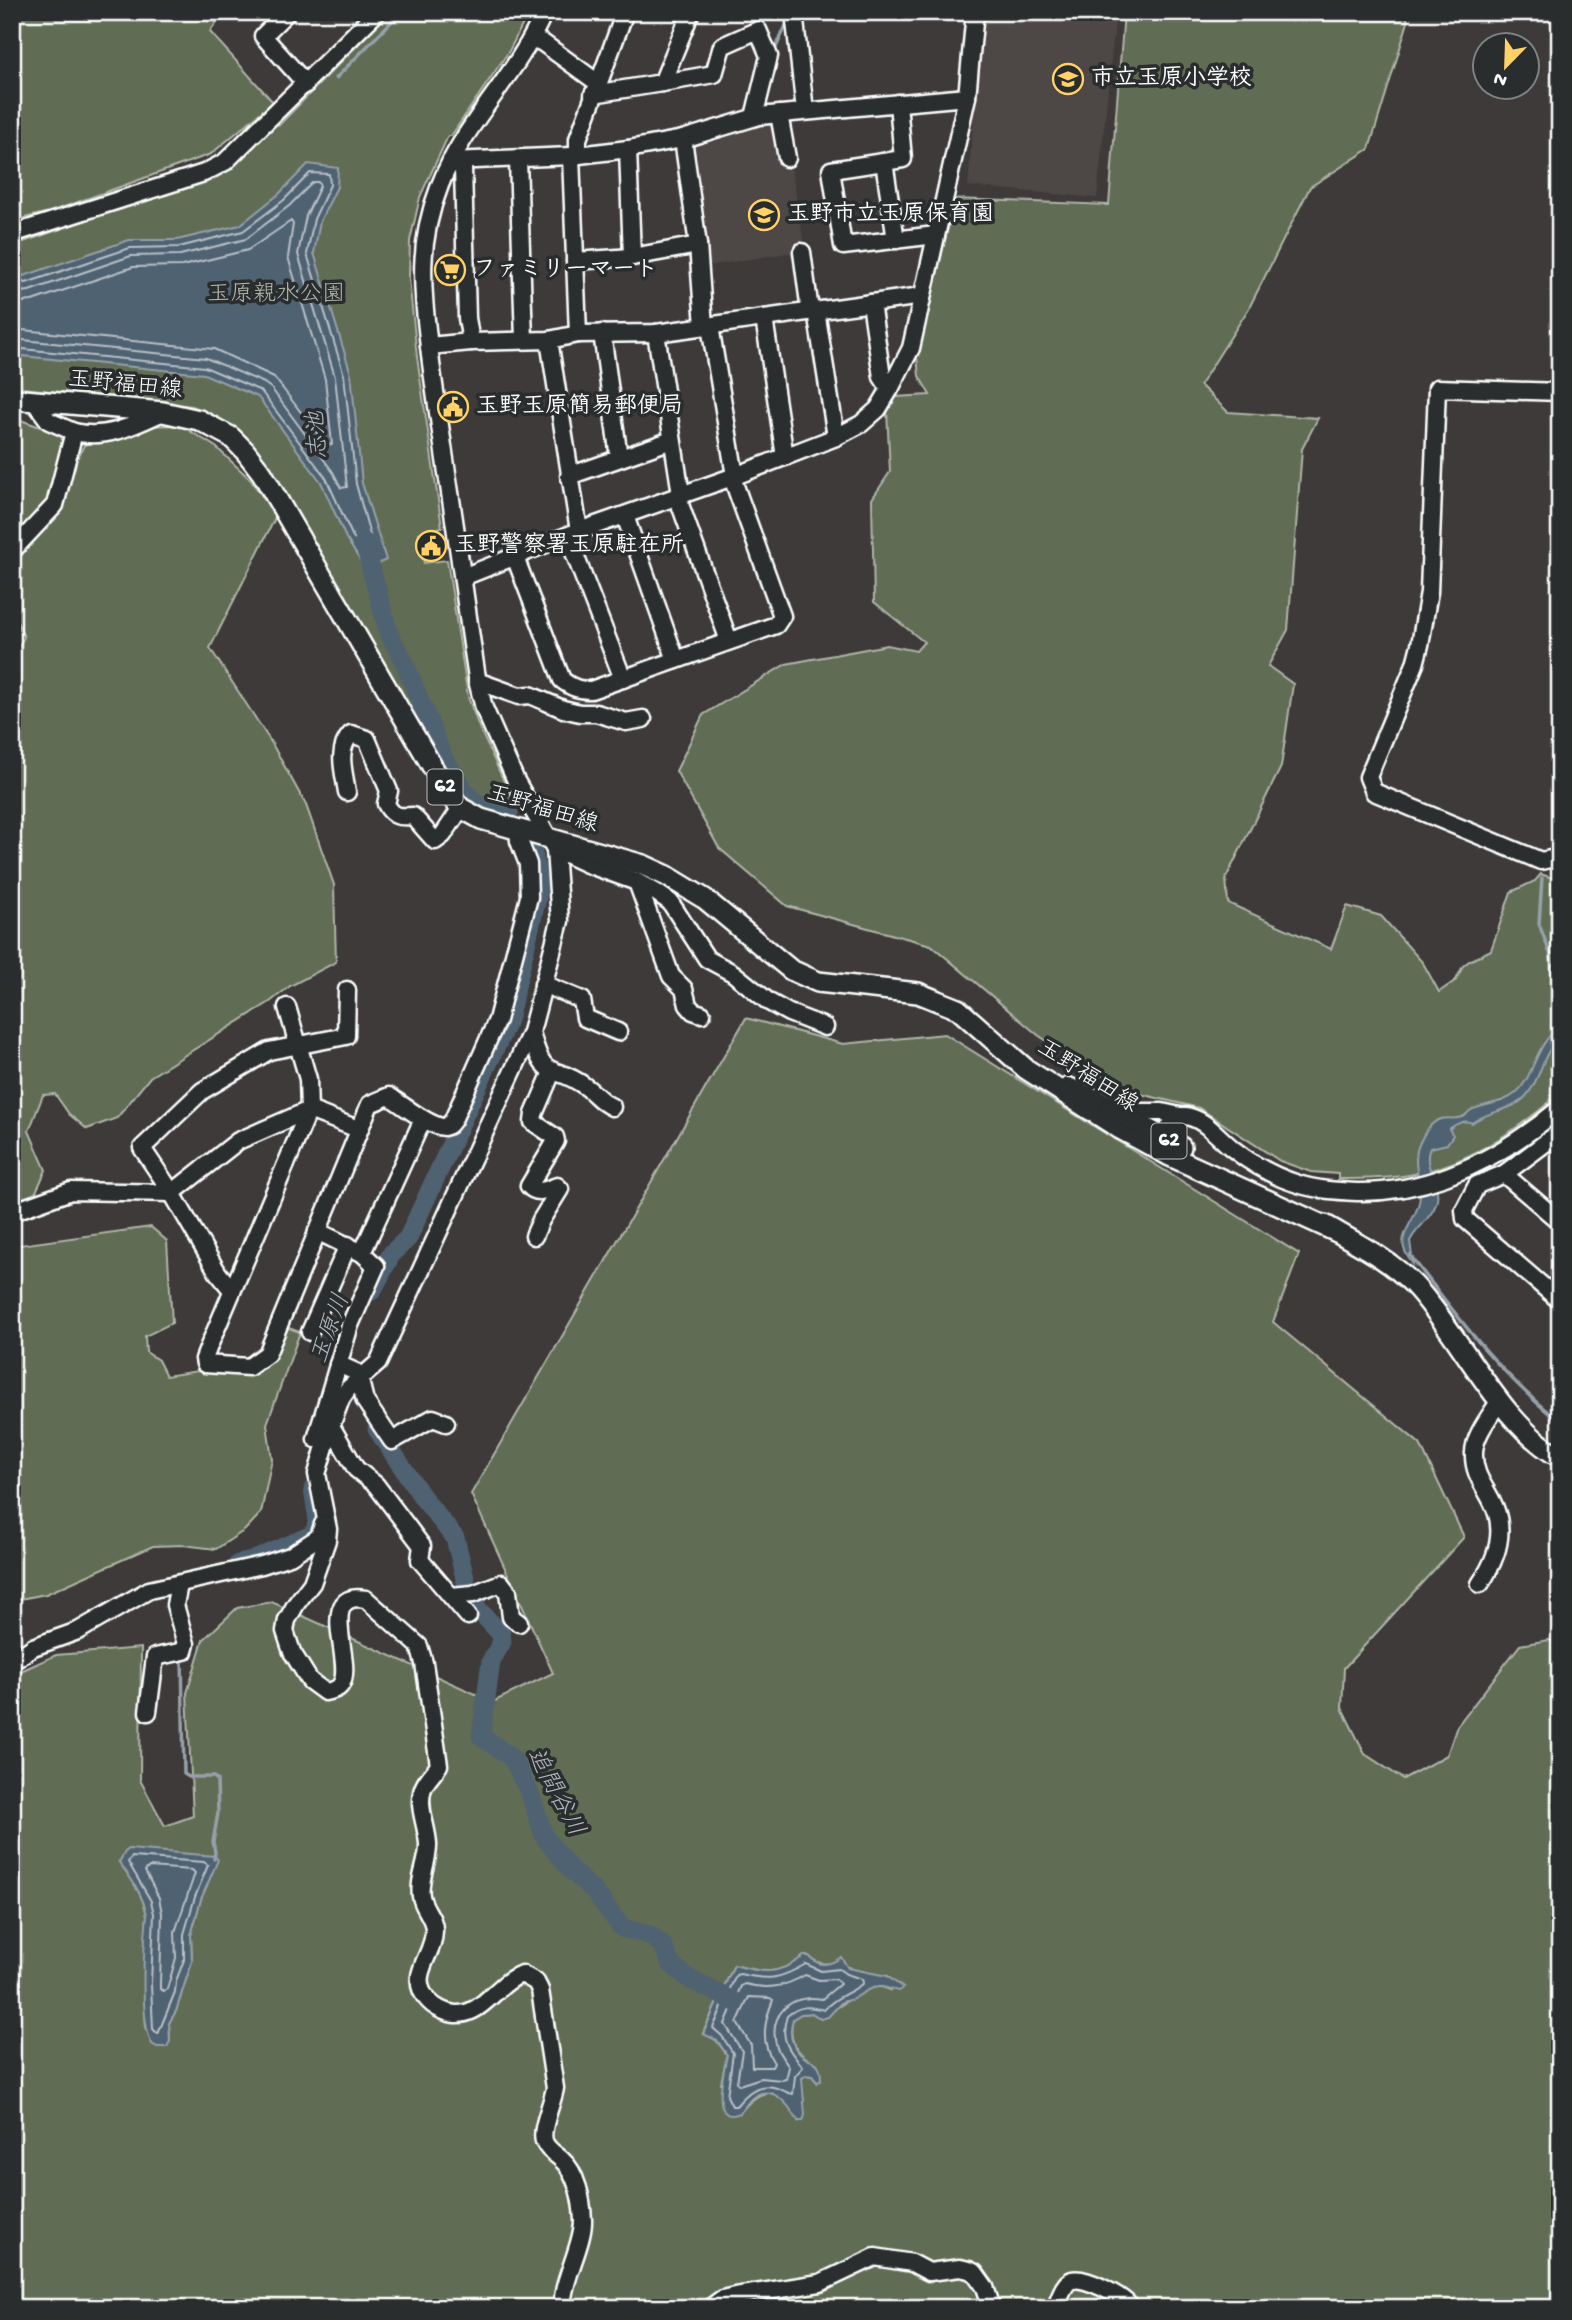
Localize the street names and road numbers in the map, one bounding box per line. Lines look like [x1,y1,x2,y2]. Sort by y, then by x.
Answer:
street label: 玉野福田線 [66,366,184,405]
road number: 62 [428,770,462,804]
street label: 玉野福田線 [483,779,601,840]
street label: 玉野福田線 [1031,1034,1143,1120]
road number: 62 [1152,1124,1186,1158]

